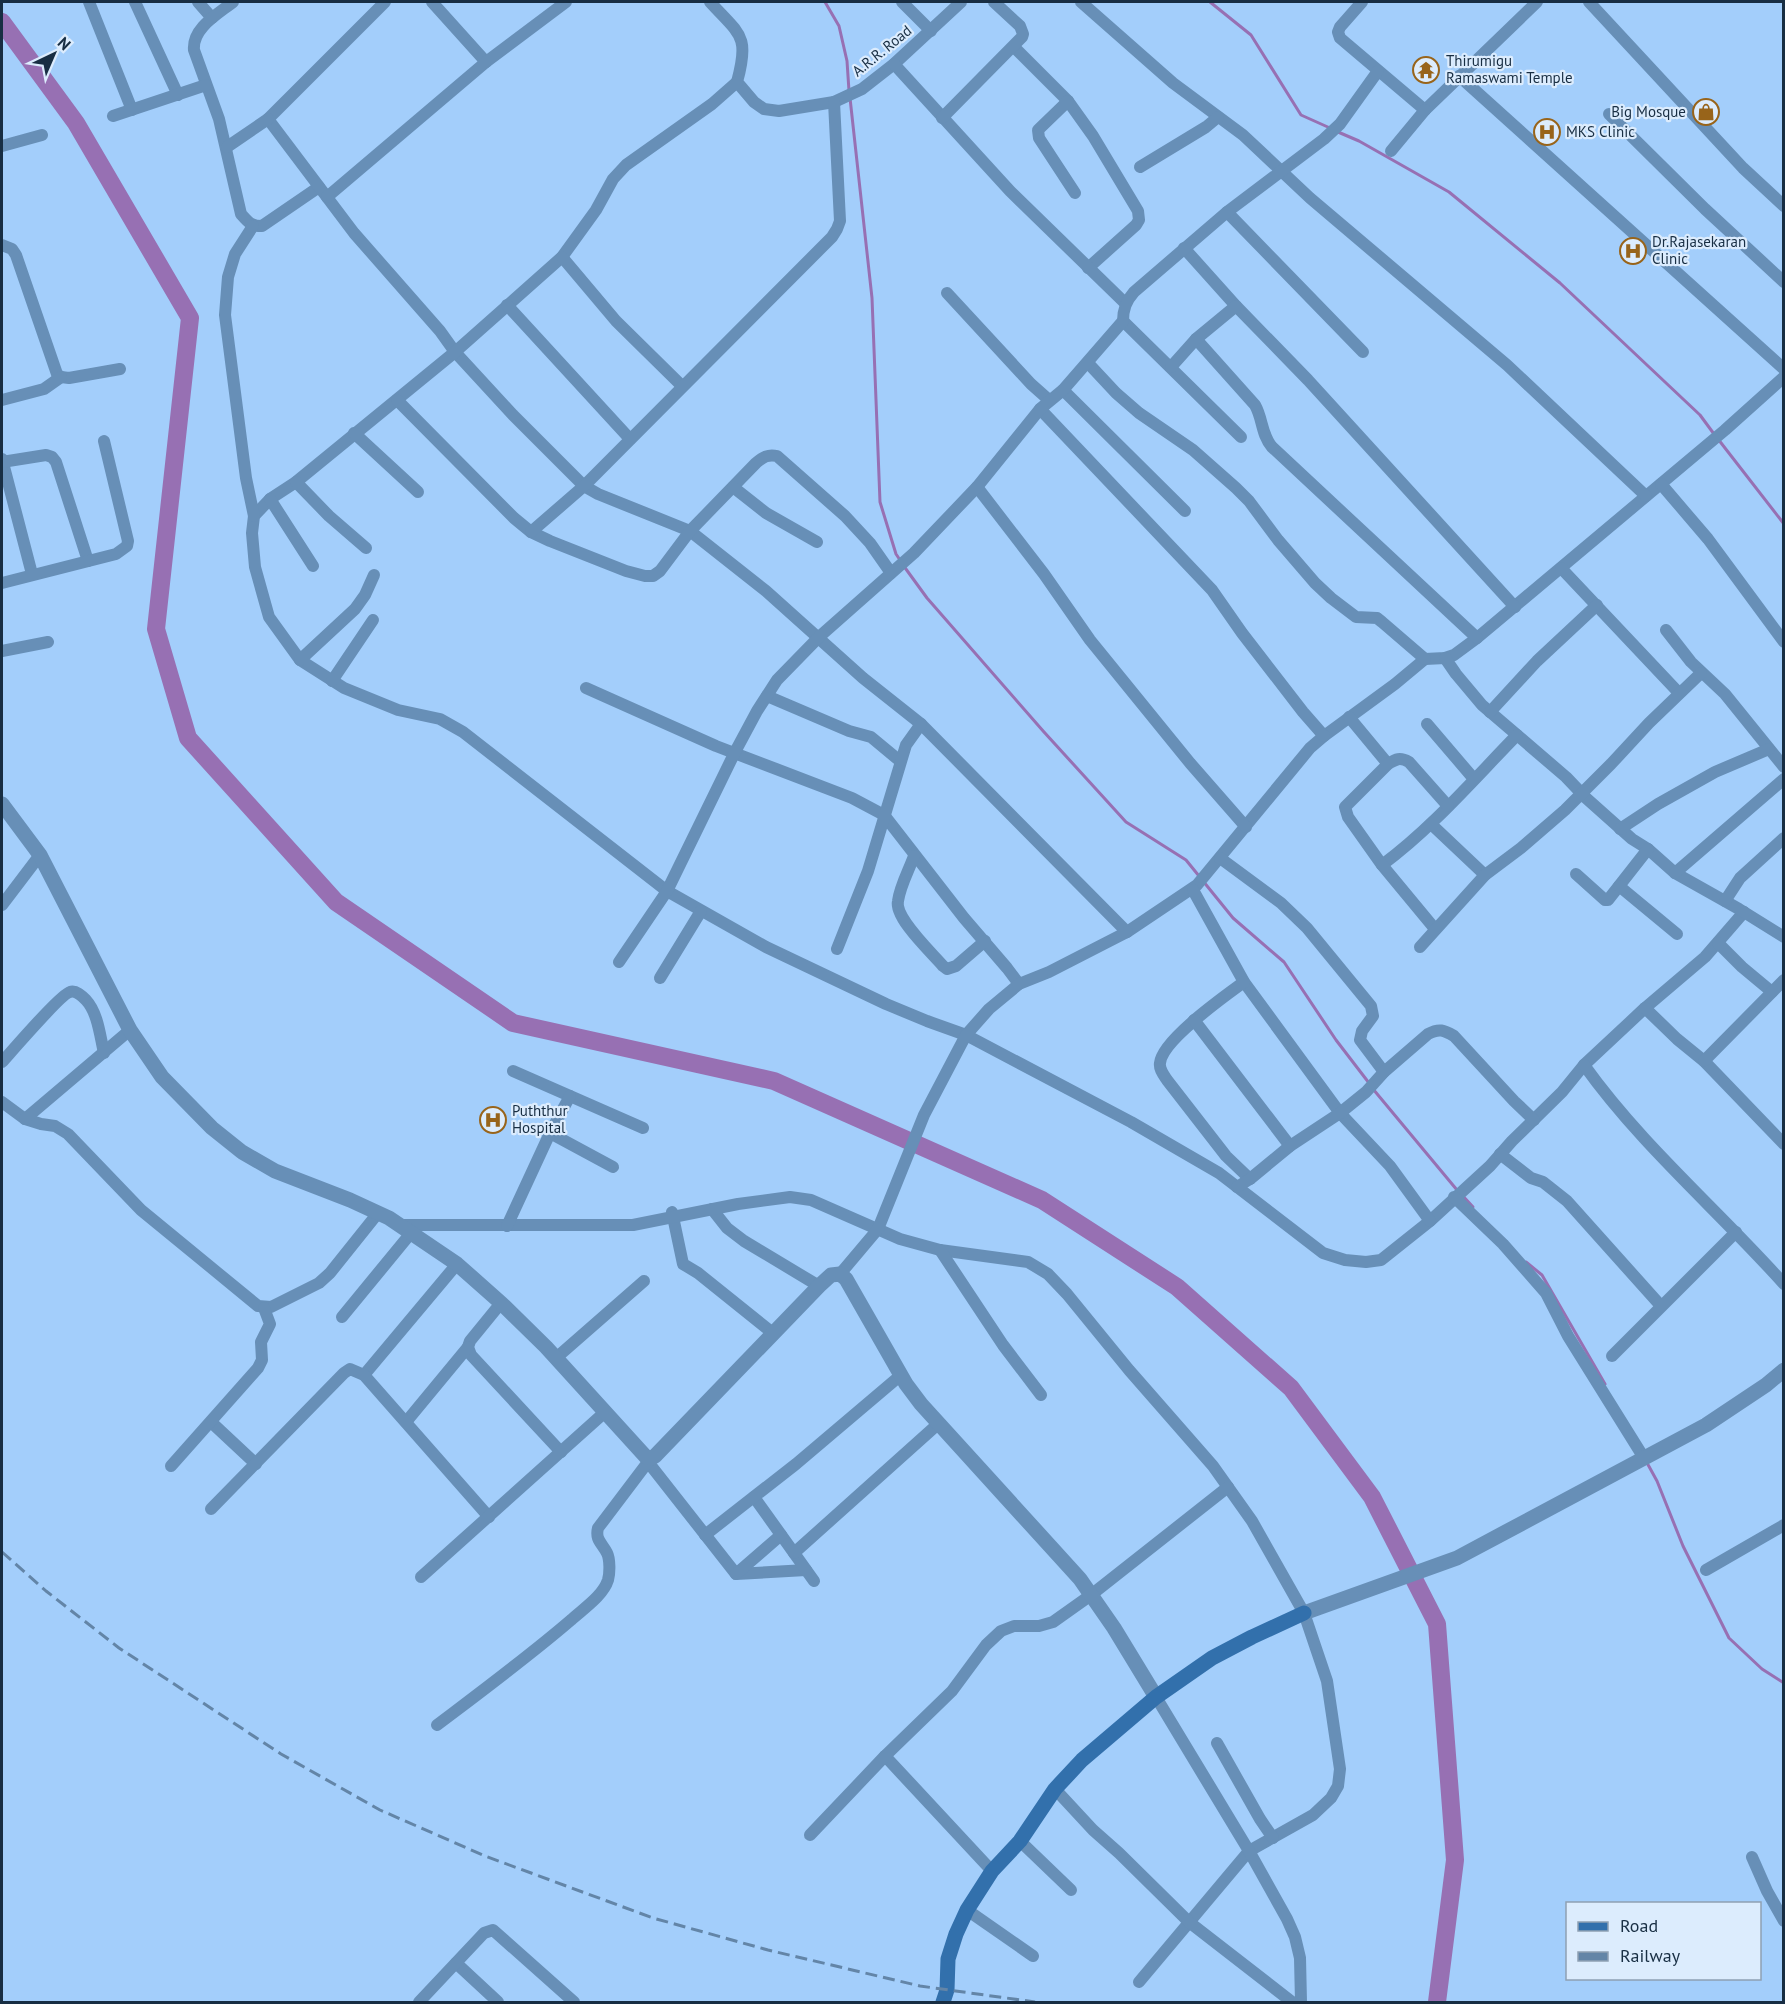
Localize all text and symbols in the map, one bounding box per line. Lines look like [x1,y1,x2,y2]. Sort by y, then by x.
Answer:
street label: A.R.R. Road [848,21,915,80]
north arrow [24,24,84,84]
text: N [54,32,75,54]
place label: Thirumigu Ramaswami Temple [1446,51,1573,87]
temple icon: Thirumigu Ramaswami Temple [1411,55,1441,85]
shop icon: Big Mosque [1691,97,1721,127]
place label: Big Mosque [1611,102,1686,121]
hospital icon: MKS Clinic [1532,117,1562,147]
place label: MKS Clinic [1566,122,1635,141]
place label: Dr.Rajasekaran Clinic [1652,232,1746,268]
hospital icon: Dr.Rajasekaran Clinic [1618,236,1648,266]
place label: Puththur Hospital [512,1101,568,1137]
hospital icon: Puththur Hospital [478,1105,508,1135]
legend [1566,1902,1761,1980]
text: Road [1620,1914,1658,1937]
text: Railway [1620,1944,1681,1967]

